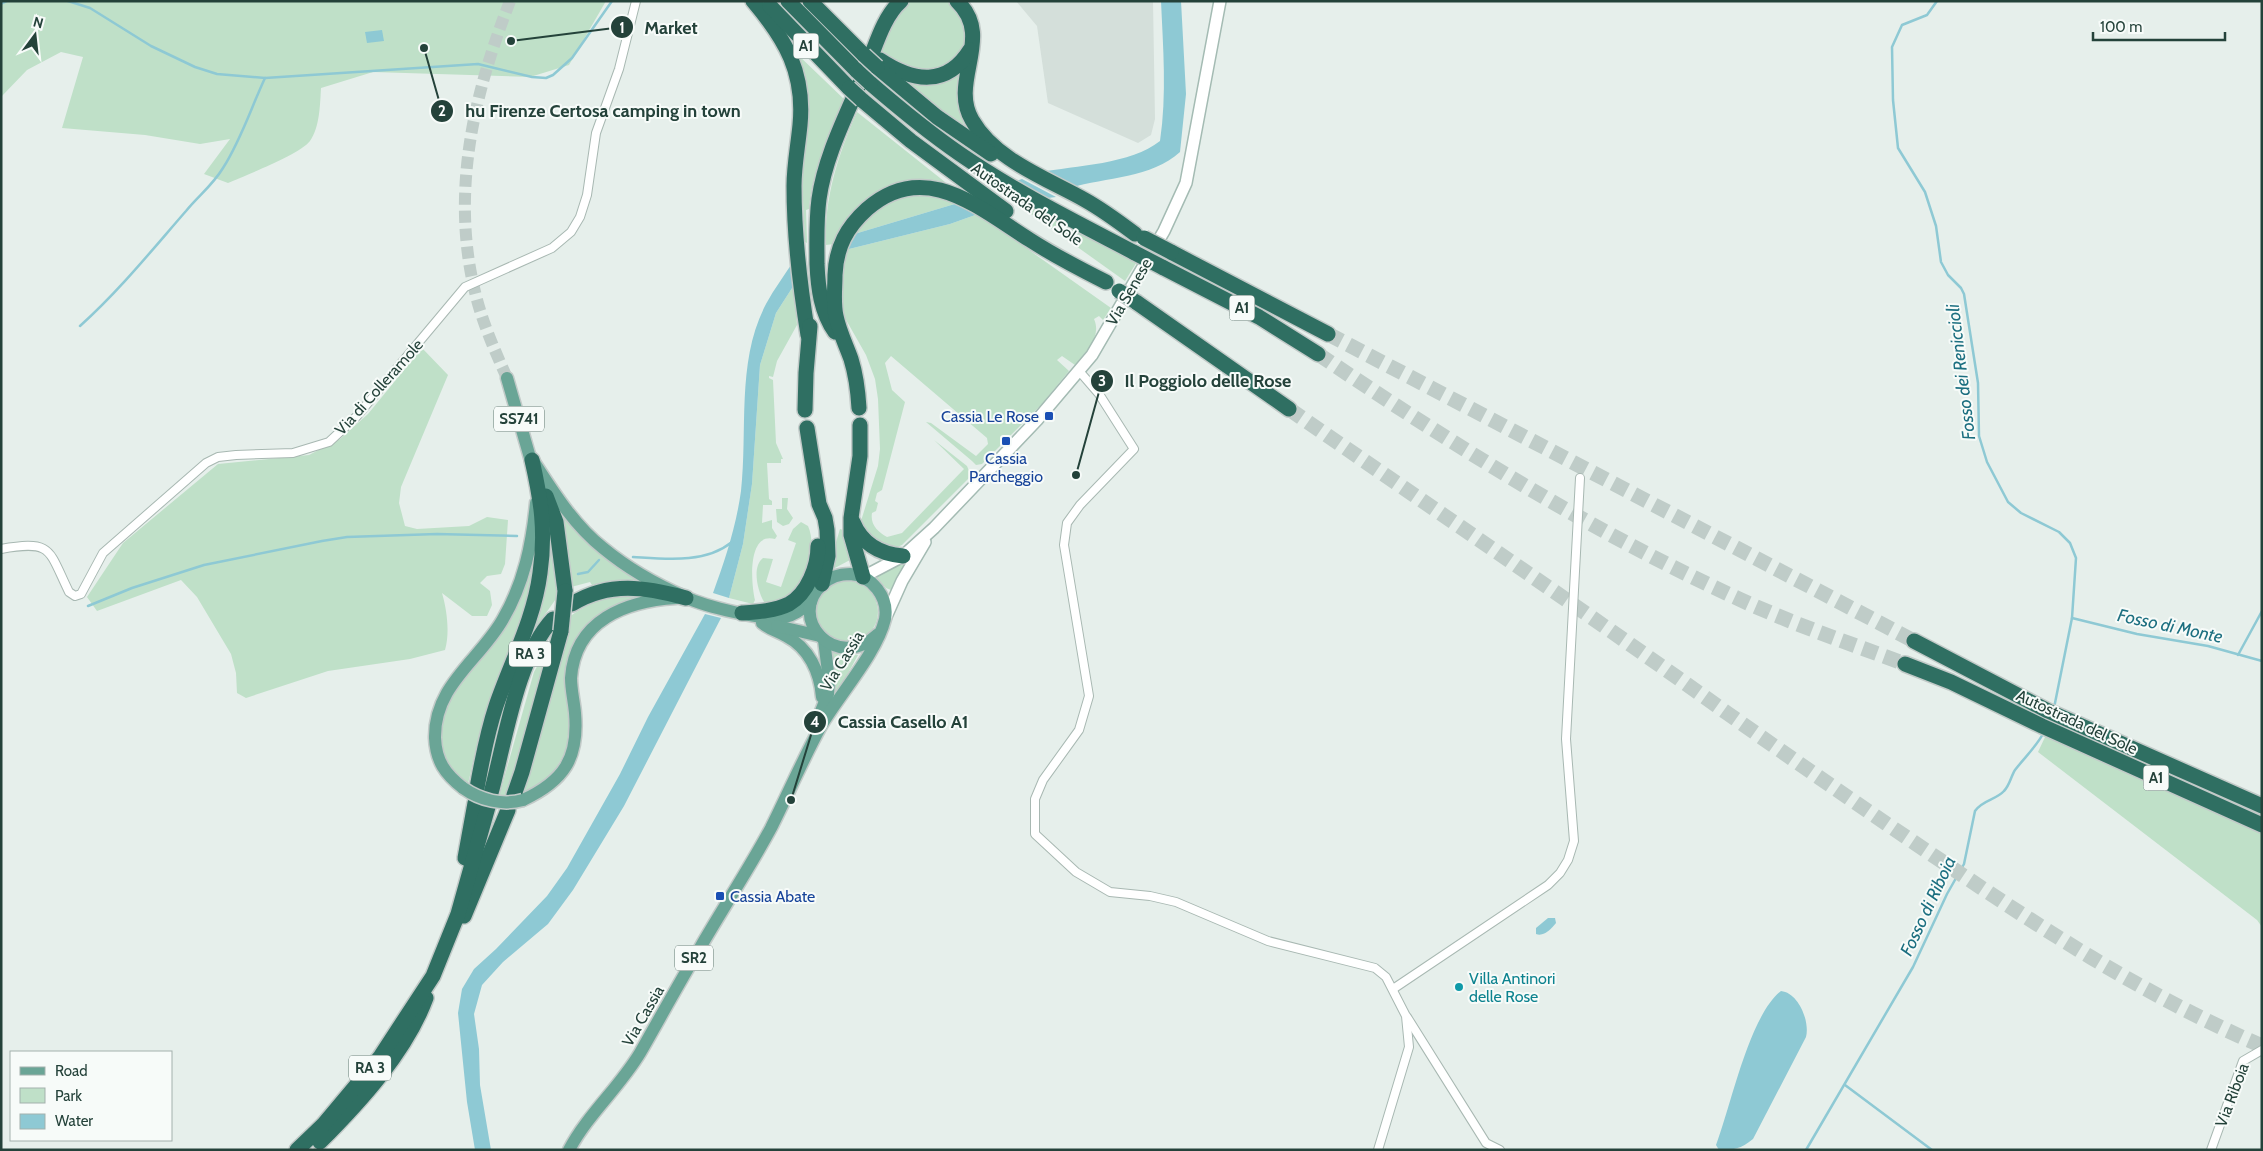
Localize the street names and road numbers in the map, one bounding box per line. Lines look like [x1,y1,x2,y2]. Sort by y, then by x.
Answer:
road number: A1 [794,34,818,58]
street label: Autostrada del Sole [968,159,1086,249]
street label: Via Senese [1102,255,1156,329]
road number: A1 [1230,296,1254,320]
street label: Via di Colleramole [331,335,427,439]
road number: SS741 [494,406,544,432]
street label: Via Cassia [816,627,868,694]
road number: RA 3 [509,642,551,666]
street label: Autostrada del Sole [2013,686,2141,758]
road number: A1 [2144,766,2168,790]
road number: SR2 [675,946,713,970]
street label: Via Cassia [618,982,668,1050]
road number: RA 3 [349,1056,391,1080]
street label: Via Riboia [2211,1060,2253,1130]

